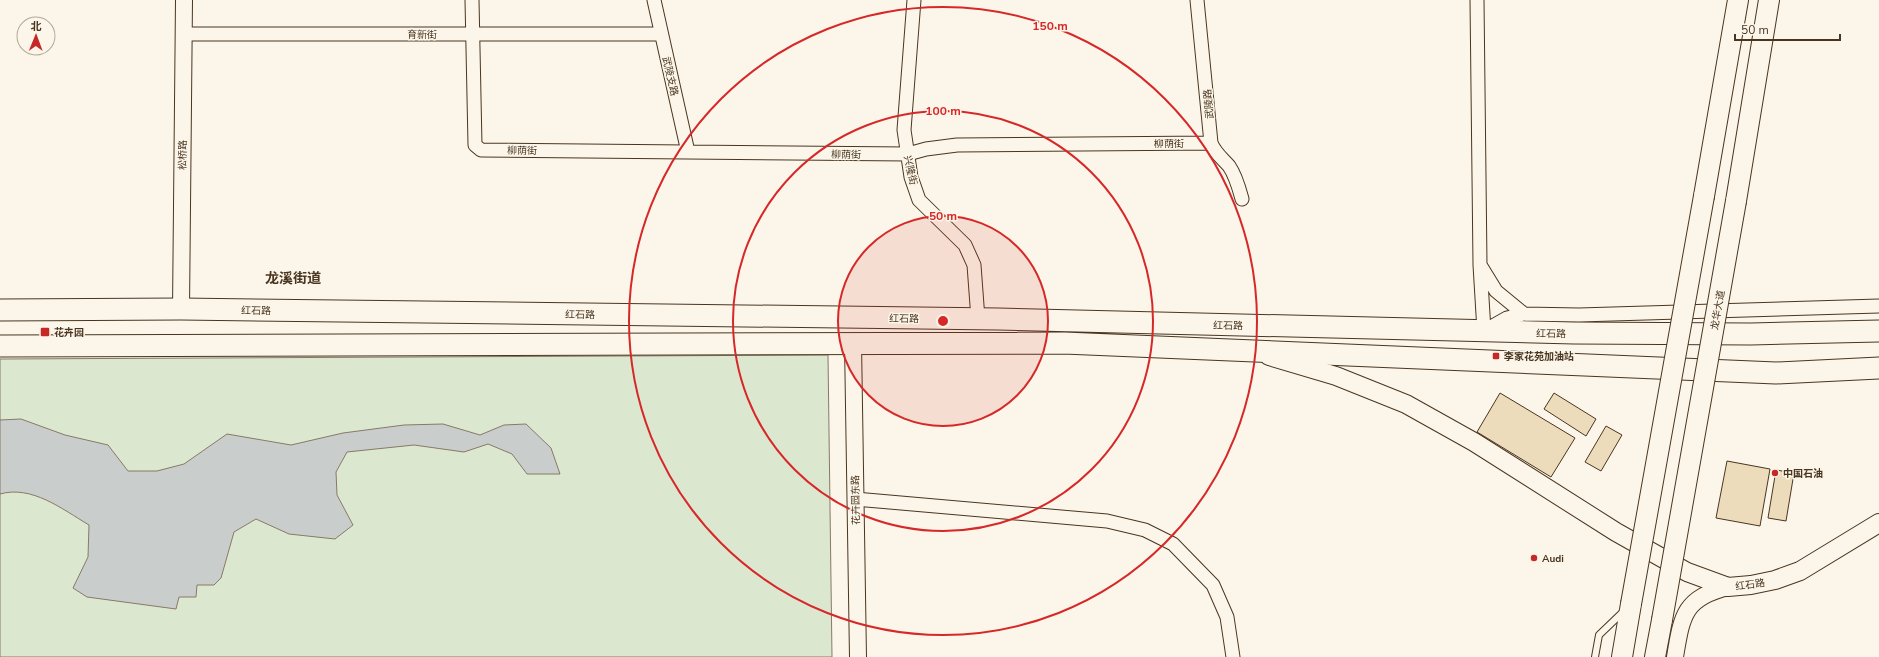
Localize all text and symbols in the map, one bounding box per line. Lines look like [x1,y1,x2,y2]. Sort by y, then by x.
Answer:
north arrow [16,16,56,56]
scale bar [1735,16,1840,42]
text: 150 m [1032,18,1068,34]
text: 北 [31,19,42,34]
text: 50 m [1741,22,1769,38]
street label: 育新街 [407,28,437,42]
street label: 武陵支路 [659,55,681,97]
street label: 武陵路 [1201,88,1217,119]
text: 100 m [925,103,961,119]
street label: 柳荫街 [1154,137,1184,151]
street label: 松桥路 [176,140,190,170]
street label: 柳荫街 [507,144,537,158]
street label: 柳荫街 [831,148,861,162]
street label: 兴隆街 [900,154,920,186]
text: 50 m [929,208,957,224]
district label: 龙溪街道 [265,269,321,288]
street label: 龙华大道 [1708,289,1728,331]
street label: 红石路 [241,304,271,318]
street label: 红石路 [565,308,595,322]
street label: 红石路 [889,312,919,326]
centre of rings [936,314,950,328]
street label: 红石路 [1213,319,1243,333]
marker: 花卉园 [39,326,51,338]
place label: 花卉园 [54,326,84,340]
street label: 红石路 [1536,327,1566,341]
place label: 李家花苑加油站 [1504,350,1574,364]
marker: 李家花苑加油站 [1491,351,1501,361]
place label: 中国石油 [1783,467,1823,481]
marker: 中国石油 [1770,468,1780,478]
street label: 花卉园东路 [849,475,863,525]
place label: Audi [1542,552,1564,566]
marker: Audi [1529,553,1539,563]
street label: 红石路 [1734,576,1766,594]

